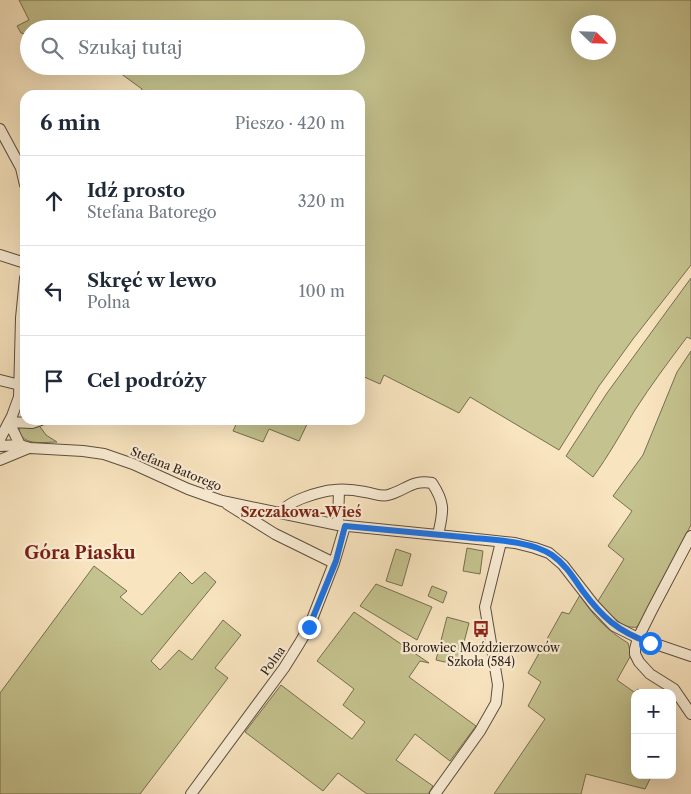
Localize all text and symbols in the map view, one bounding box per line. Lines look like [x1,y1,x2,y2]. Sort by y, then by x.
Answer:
north arrow [571,15,616,60]
search box [20,20,365,75]
icon: search [38,34,66,62]
text: Szukaj tutaj [78,36,182,59]
text: 6 min [40,110,101,135]
text: Pieszo · 420 m [235,113,345,133]
text: Idź prosto [87,179,185,202]
icon: ahead [40,187,68,215]
text: 320 m [298,191,345,211]
text: Stefana Batorego [87,202,217,222]
text: Skręć w lewo [87,269,217,292]
icon: left [40,277,68,305]
text: 100 m [299,281,345,301]
text: Polna [87,292,130,312]
icon: arrive [40,367,68,395]
text: Cel podróży [87,369,206,392]
street label: Stefana Batorego [128,443,224,494]
district label: Szczakowa-Wieś [240,503,362,521]
district label: Góra Piasku [24,542,136,564]
route end [298,616,321,639]
bus stop icon: Borowiec Moździerzowców Szkoła (584) [471,619,491,639]
route start [639,632,662,655]
place label: Borowiec Moździerzowców Szkoła (584) [402,640,561,669]
street label: Polna [257,643,288,678]
map controls [631,689,676,779]
button: + [631,689,676,734]
button: − [631,734,676,779]

